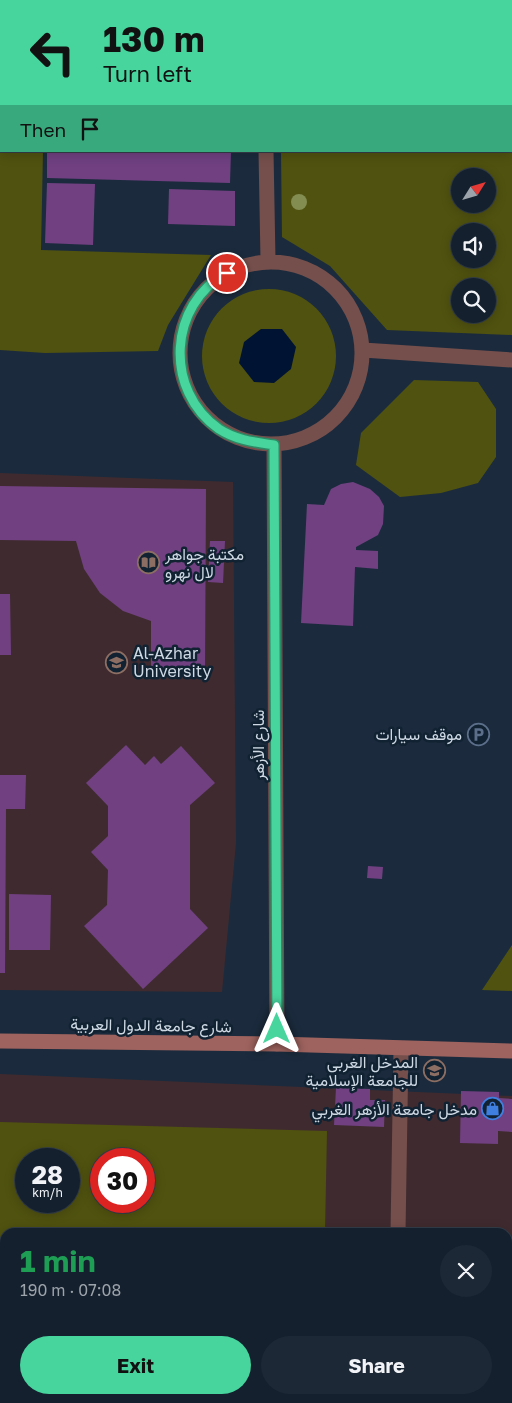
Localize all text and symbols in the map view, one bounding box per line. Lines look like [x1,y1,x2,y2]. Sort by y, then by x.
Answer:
text: 130 m [103,18,205,60]
icon: left [20,20,85,85]
text: Turn left [103,60,192,87]
icon: arrive [76,115,104,143]
text: Then [20,118,66,141]
north arrow [451,168,496,212]
map controls [451,168,496,323]
button: sound [451,223,496,268]
pin [206,252,248,294]
icon: arrive [213,259,241,287]
button: search [451,278,496,323]
place label: مكتبة جواهر لال نهرو [164,544,244,583]
library icon: مكتبة جواهر لال نهرو [137,551,161,575]
place label: Al-Azhar University [133,643,211,681]
school or university icon: Al-Azhar University [105,650,129,674]
street label: شارع الأزهر [248,710,270,781]
parking icon: موقف سيارات [466,722,490,746]
place label: موقف سيارات [375,724,462,745]
position arrow [250,1002,302,1054]
street label: شارع جامعة الدول العربية [70,1014,232,1038]
place label: المدخل الغربي للجامعة الإسلامية [306,1052,418,1091]
school or university icon: المدخل الغربي للجامعة الإسلامية [422,1059,446,1083]
shop icon: مدخل جامعة الأزهر الغربي [481,1097,505,1121]
place label: مدخل جامعة الأزهر الغربي [311,1099,477,1123]
speed limit sign: 30 [90,1148,155,1213]
text: 28 [32,1159,63,1190]
text: km/h [32,1185,63,1200]
text: 1 min [20,1243,96,1279]
button: close [440,1245,492,1297]
text: 190 m · 07:08 [20,1280,121,1300]
button: Exit [20,1336,251,1394]
button: Share [261,1336,492,1394]

